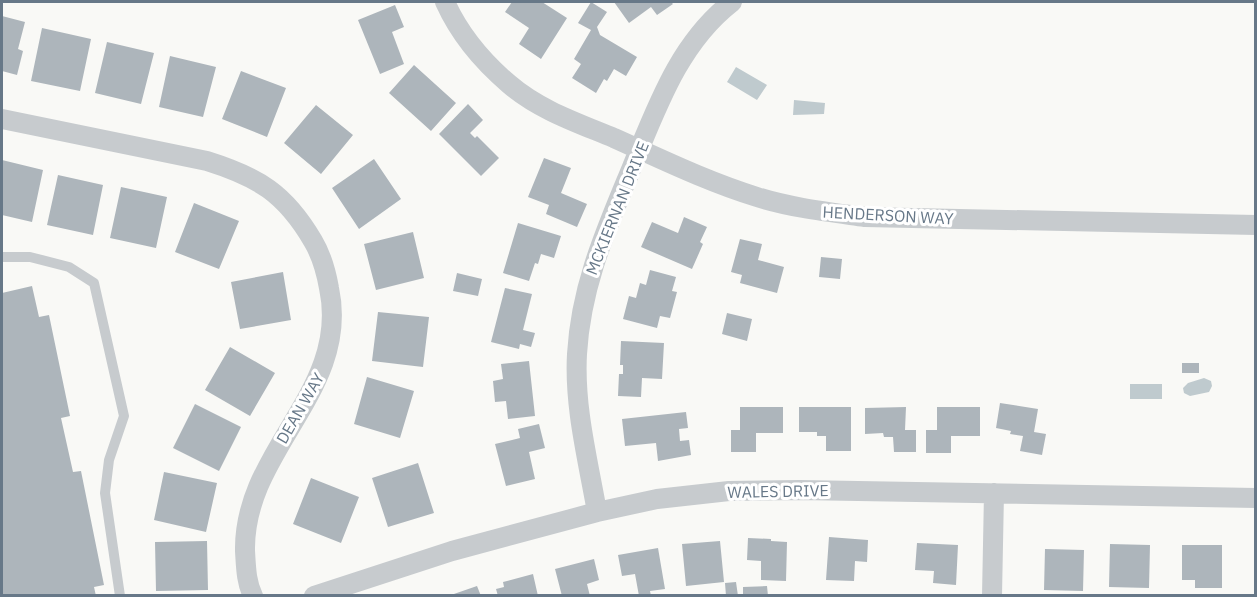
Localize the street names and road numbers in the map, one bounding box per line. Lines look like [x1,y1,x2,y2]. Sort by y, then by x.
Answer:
street label: MCKIERNAN DRIVE [581,138,653,278]
street label: HENDERSON WAY [822,202,954,228]
street label: DEAN WAY [272,369,329,447]
street label: WALES DRIVE [727,480,829,502]

